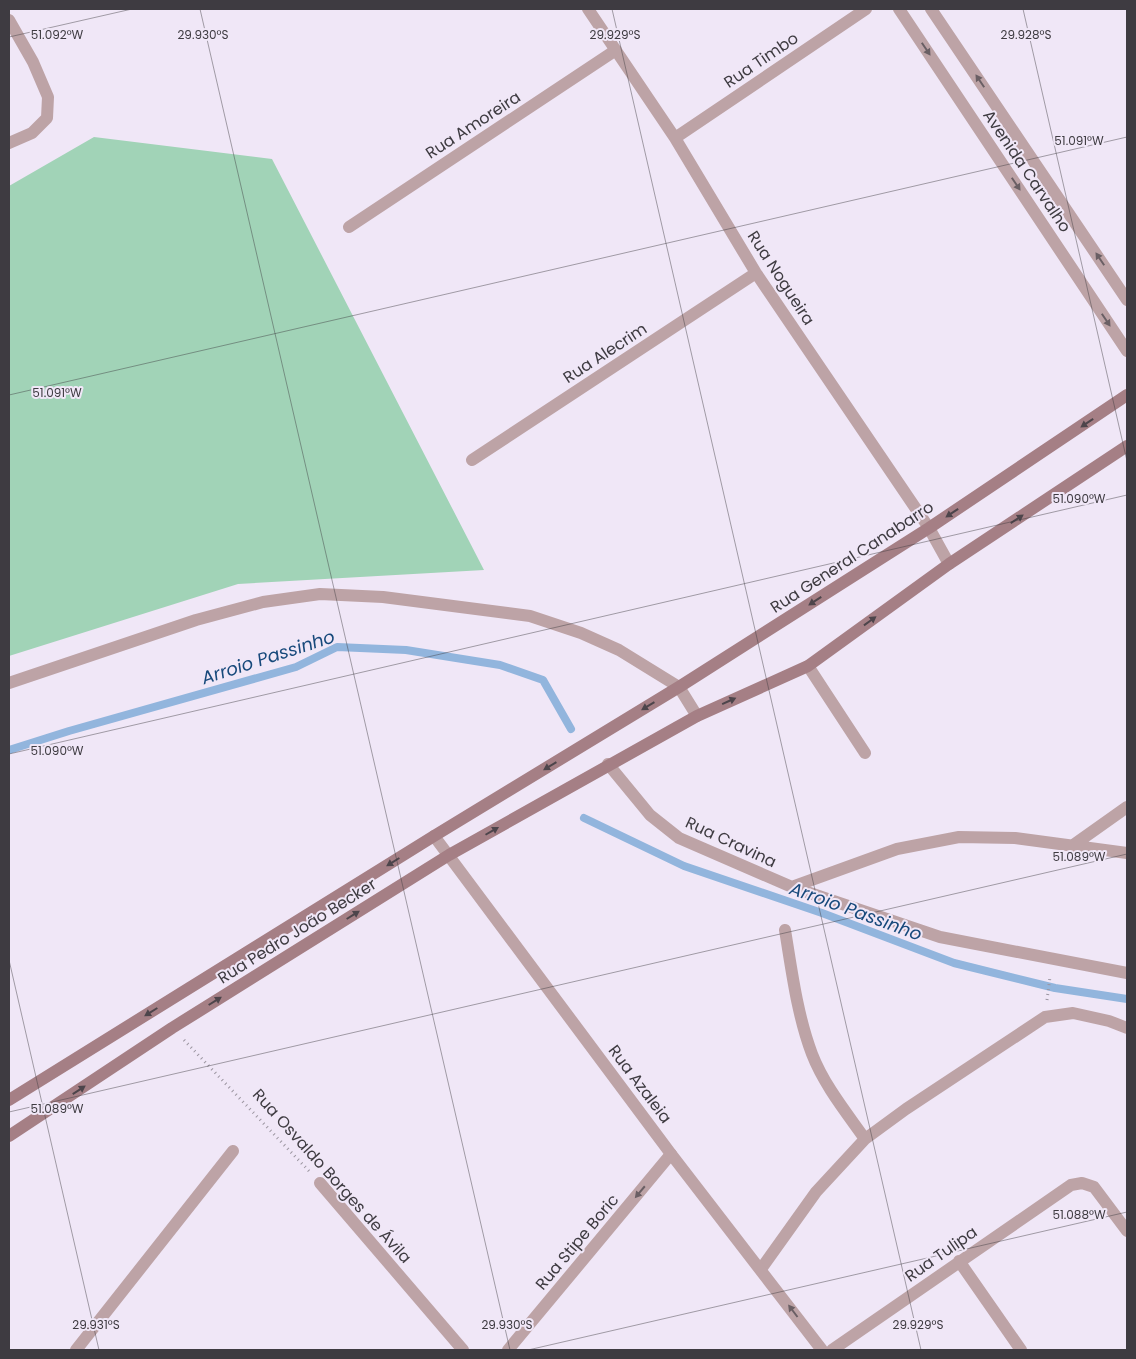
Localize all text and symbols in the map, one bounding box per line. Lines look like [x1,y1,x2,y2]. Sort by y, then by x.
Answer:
text: 51.092°W [31,26,84,43]
text: 29.930°S [177,26,229,43]
text: 29.929°S [590,26,640,43]
text: 29.928°S [1001,26,1051,43]
street label: Rua Timbo [719,27,803,93]
one-way arrow [921,43,931,56]
one-way arrow [975,74,985,87]
street label: Rua Amoreira [421,86,525,164]
street label: Avenida Carvalho [977,105,1077,237]
text: 51.091°W [1054,132,1104,149]
one-way arrow [1011,178,1021,191]
street label: Rua Nogueira [742,226,820,330]
one-way arrow [1095,252,1105,266]
one-way arrow [1101,313,1111,326]
street label: Rua Alecrim [559,317,651,389]
text: 51.091°W [32,384,82,401]
one-way arrow [1080,418,1093,427]
text: 51.090°W [1052,490,1106,507]
street label: Rua General Canabarro [766,495,938,619]
one-way arrow [945,508,958,518]
one-way arrow [1011,514,1024,524]
one-way arrow [808,596,822,605]
one-way arrow [863,616,877,626]
water label: Arroio Passinho [197,624,338,691]
one-way arrow [722,697,736,705]
one-way arrow [642,702,655,711]
text: 51.090°W [30,742,84,759]
one-way arrow [543,762,556,771]
street label: Rua Cravina [682,811,780,873]
one-way arrow [484,827,499,835]
text: 51.089°W [1052,848,1106,865]
one-way arrow [387,858,400,867]
street label: Rua Pedro João Becker [213,873,381,989]
water label: Arroio Passinho [786,875,925,946]
one-way arrow [346,911,359,920]
one-way arrow [208,997,221,1006]
one-way arrow [144,1008,157,1017]
street label: Rua Azaleia [603,1040,677,1128]
street label: Rua Osvaldo Borges de Ávila [247,1084,417,1268]
one-way arrow [72,1085,85,1094]
text: 51.089°W [30,1100,84,1117]
one-way arrow [635,1186,646,1198]
street label: Rua Stipe Boric [530,1189,624,1295]
text: 51.088°W [1052,1206,1106,1223]
street label: Rua Tulipa [900,1221,982,1287]
one-way arrow [787,1305,798,1318]
text: 29.931°S [72,1316,120,1333]
text: 29.930°S [481,1316,533,1333]
text: 29.929°S [893,1316,943,1333]

